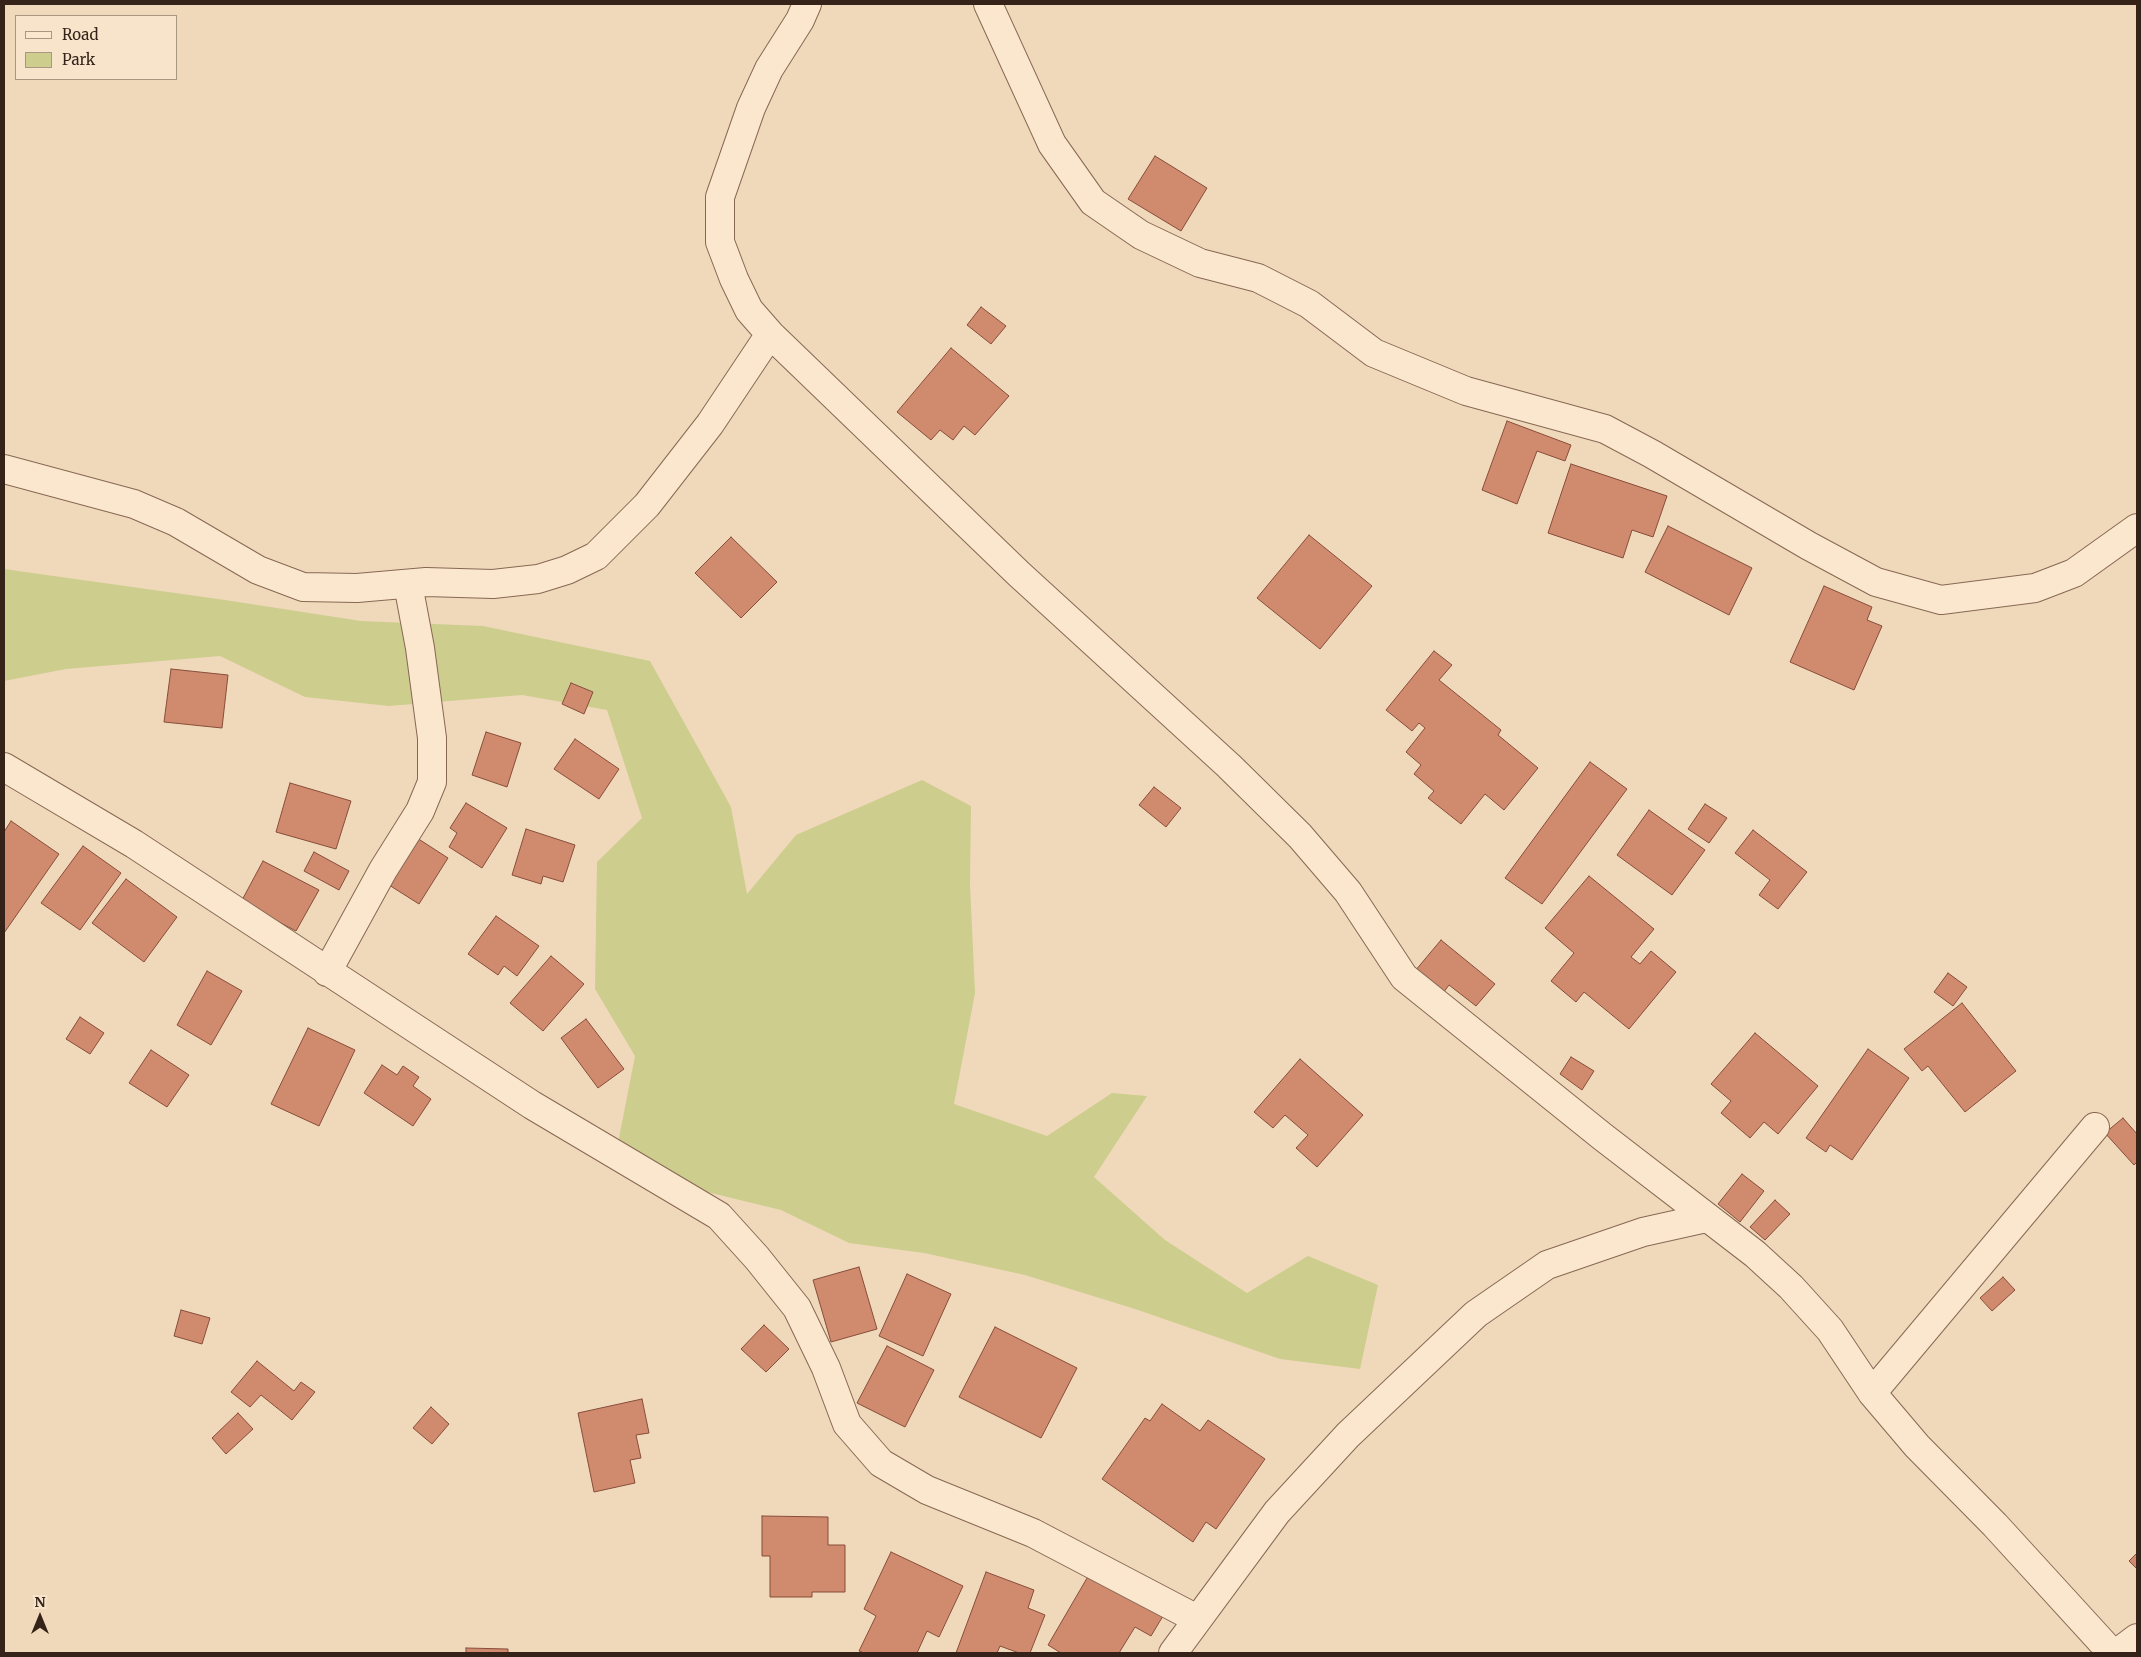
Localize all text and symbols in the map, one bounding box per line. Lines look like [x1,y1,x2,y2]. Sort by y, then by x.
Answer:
legend [15,15,178,80]
text: Road [62,25,98,44]
text: Park [62,50,95,69]
north arrow [15,1592,65,1642]
text: N [34,1593,46,1611]

